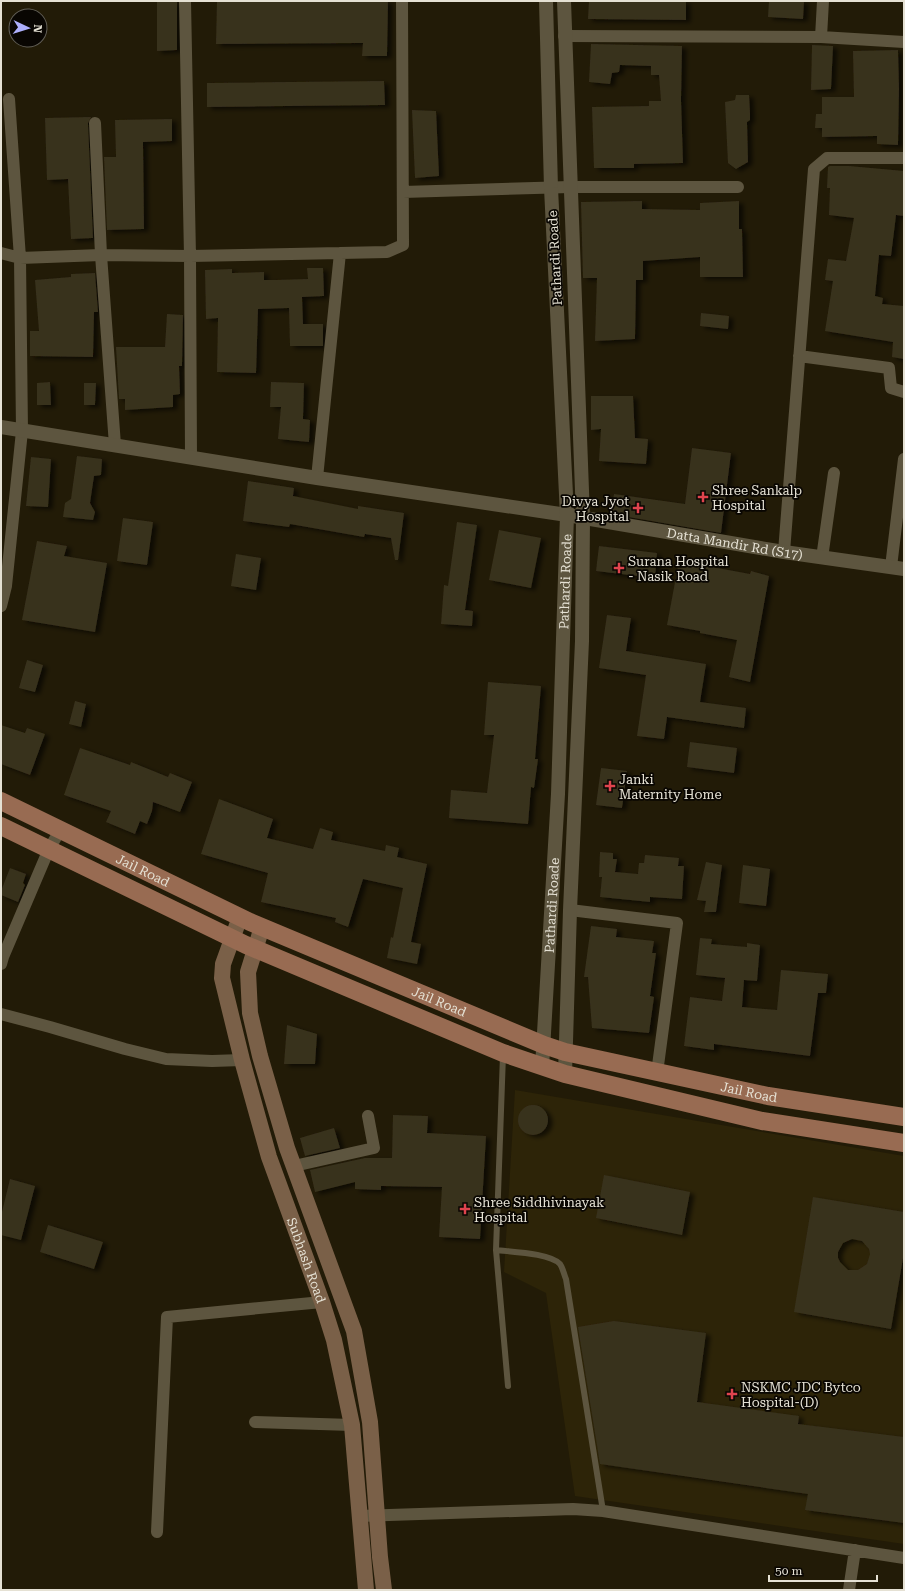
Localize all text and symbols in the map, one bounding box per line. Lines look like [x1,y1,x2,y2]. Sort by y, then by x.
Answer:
north arrow [8,8,48,48]
text: N [31,24,44,34]
street label: Pathardi Roade [545,210,565,306]
place label: Shree Sankalp Hospital [712,483,802,513]
marker: Shree Sankalp Hospital [697,491,709,503]
place label: Divya Jyot Hospital [562,494,629,524]
marker: Divya Jyot Hospital [632,502,644,514]
street label: Datta Mandir Rd (S17) [666,525,804,562]
street label: Pathardi Roade [556,534,574,629]
place label: Surana Hospital - Nasik Road [628,554,728,584]
marker: Surana Hospital - Nasik Road [613,562,625,574]
place label: Janki Maternity Home [619,772,722,802]
marker: Janki Maternity Home [604,780,616,792]
street label: Jail Road [114,851,173,890]
street label: Pathardi Roade [541,857,562,953]
street label: Jail Road [410,983,469,1019]
street label: Jail Road [719,1078,779,1105]
place label: Shree Siddhivinayak Hospital [474,1195,604,1225]
marker: Shree Siddhivinayak Hospital [459,1203,471,1215]
street label: Subhash Road [284,1215,329,1306]
place label: NSKMC JDC Bytco Hospital-(D) [741,1380,861,1410]
marker: NSKMC JDC Bytco Hospital-(D) [726,1388,738,1400]
scale bar [769,1557,877,1583]
text: 50 m [775,1564,802,1578]

